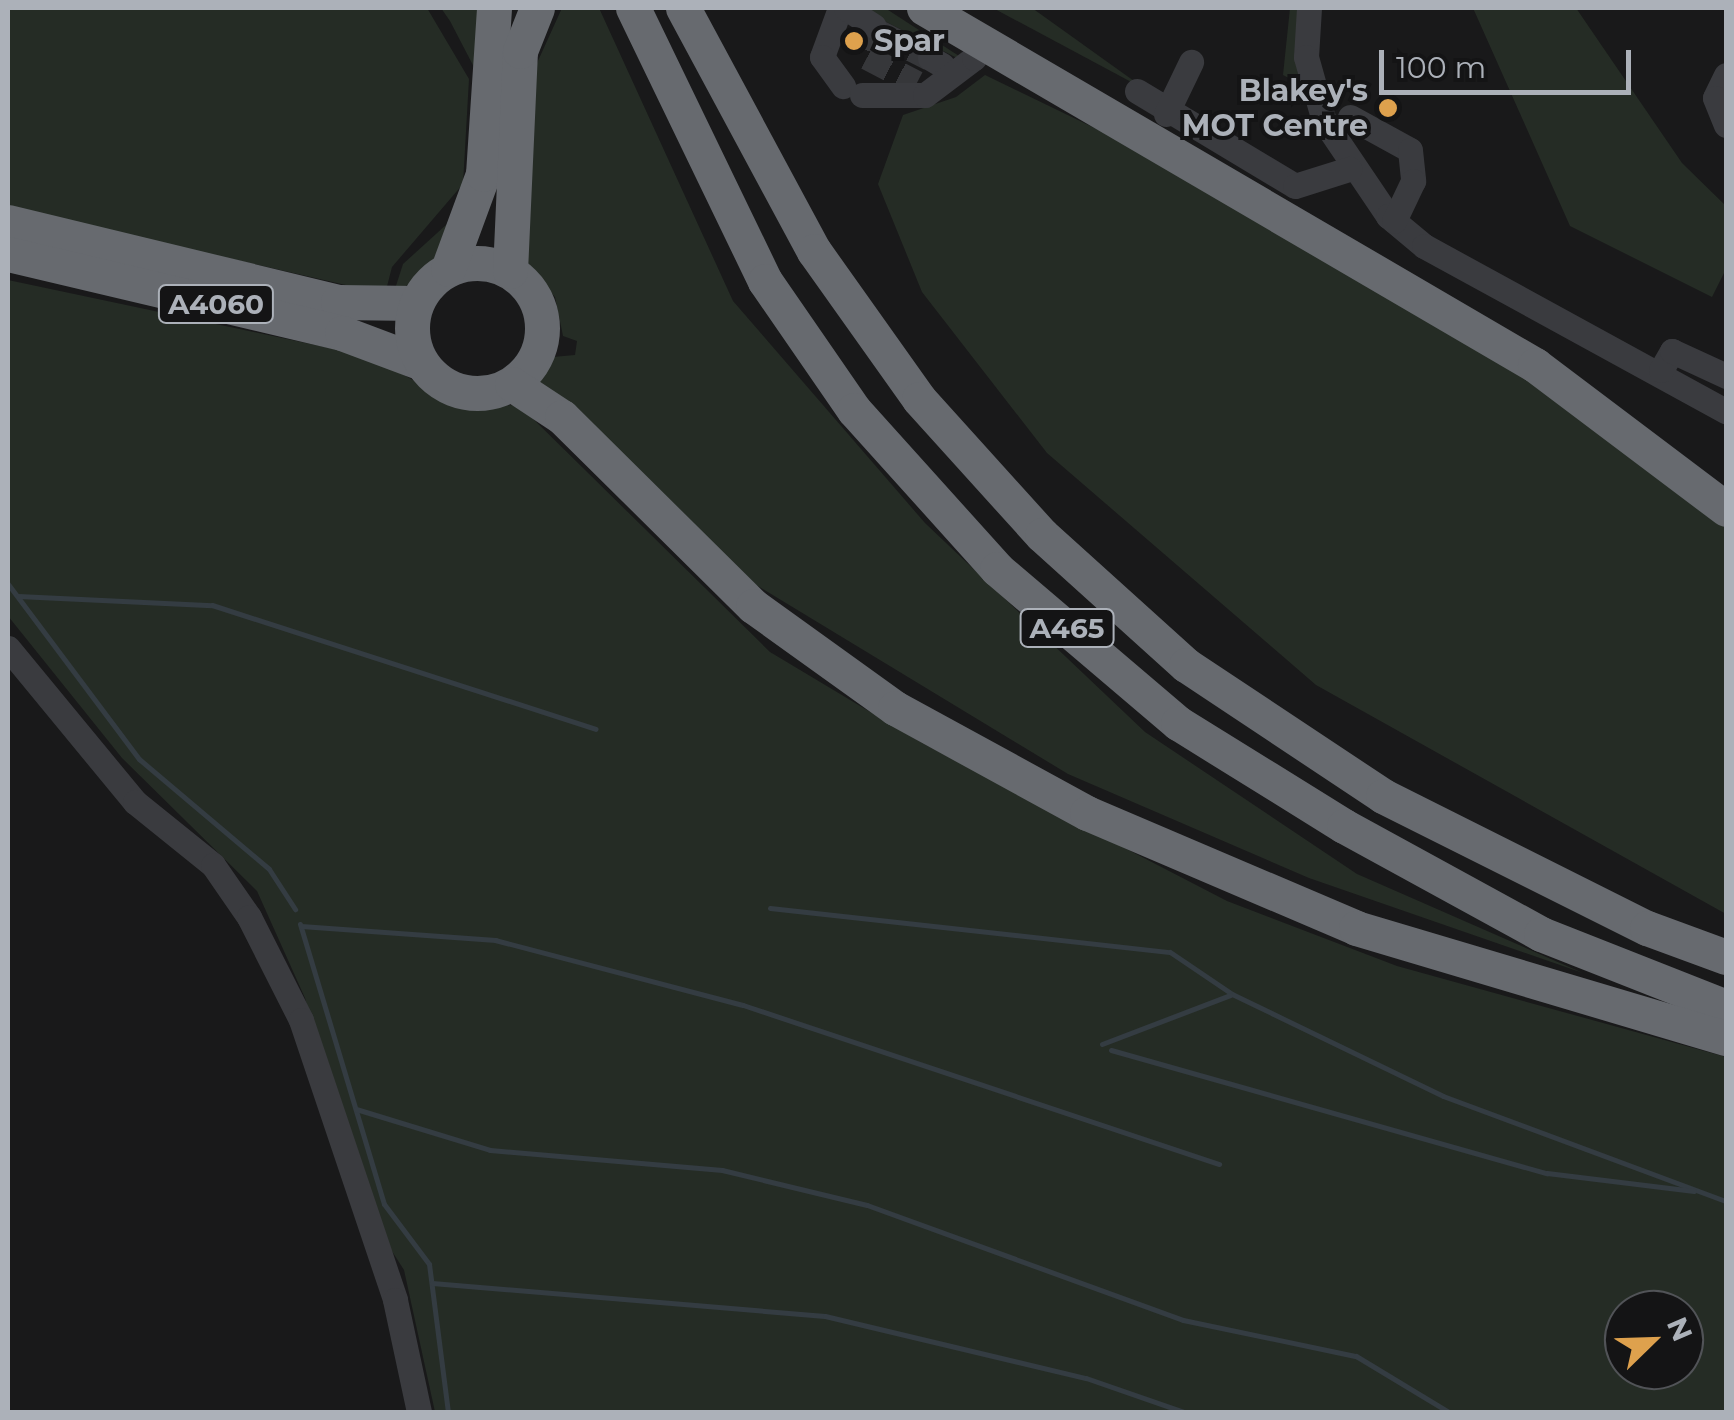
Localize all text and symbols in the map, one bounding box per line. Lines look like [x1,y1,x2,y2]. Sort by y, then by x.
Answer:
place label: Spar [874,23,945,59]
marker: Spar [843,30,865,52]
scale bar [1384,30,1636,92]
text: 100 m [1396,49,1486,86]
place label: Blakey's MOT Centre [1182,73,1368,144]
marker: Blakey's MOT Centre [1377,97,1399,119]
road number: A4060 [156,281,276,327]
road number: A465 [1020,605,1114,651]
north arrow [1604,1290,1704,1390]
text: N [1660,1312,1700,1346]

